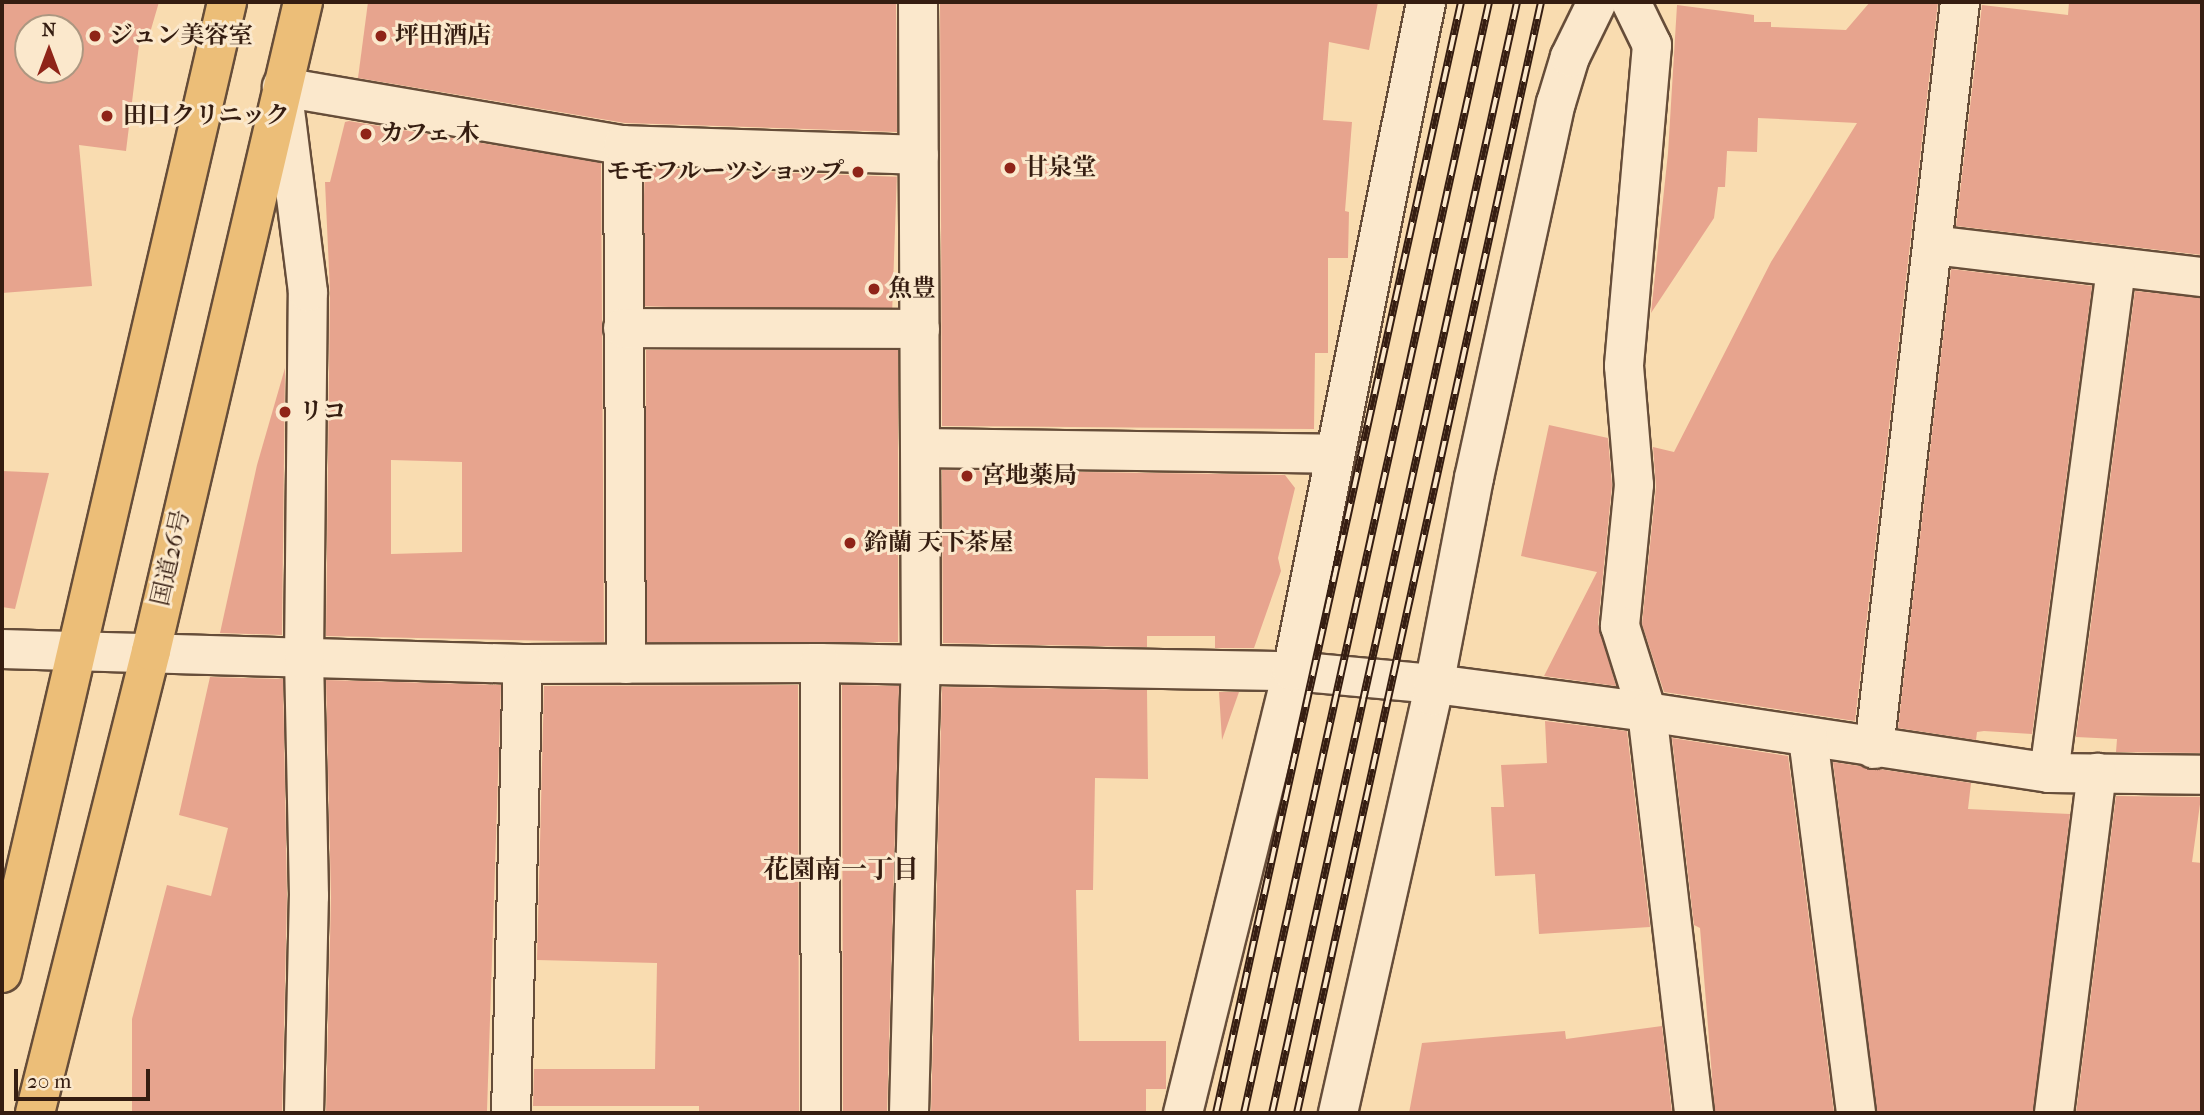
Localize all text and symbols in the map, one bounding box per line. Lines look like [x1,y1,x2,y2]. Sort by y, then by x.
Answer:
north arrow [14,14,84,84]
text: N [42,19,56,41]
place label: ジュン美容室 [109,22,253,50]
place label: 坪田酒店 [395,22,491,50]
marker: ジュン美容室 [87,28,103,44]
marker: 坪田酒店 [373,28,389,44]
place label: 田口クリニック [123,102,291,130]
marker: 田口クリニック [97,106,117,126]
place label: カフェ 木 [380,120,481,148]
marker: カフェ 木 [358,126,374,142]
place label: 甘泉堂 [1024,154,1096,182]
place label: モモフルーツショップ [604,158,844,186]
marker: 甘泉堂 [1002,160,1018,176]
marker: モモフルーツショップ [850,164,866,180]
place label: 魚豊 [888,275,936,303]
marker: 魚豊 [866,281,882,297]
place label: リコ [299,398,347,426]
marker: リコ [277,404,293,420]
place label: 宮地薬局 [981,462,1077,490]
marker: 宮地薬局 [959,468,975,484]
street label: 国道26号 [146,507,196,609]
place label: 鈴蘭 天下茶屋 [864,529,1013,557]
marker: 鈴蘭 天下茶屋 [842,535,858,551]
district label: 花園南一丁目 [763,854,919,886]
scale bar [18,1056,154,1100]
text: 20 m [27,1069,71,1093]

